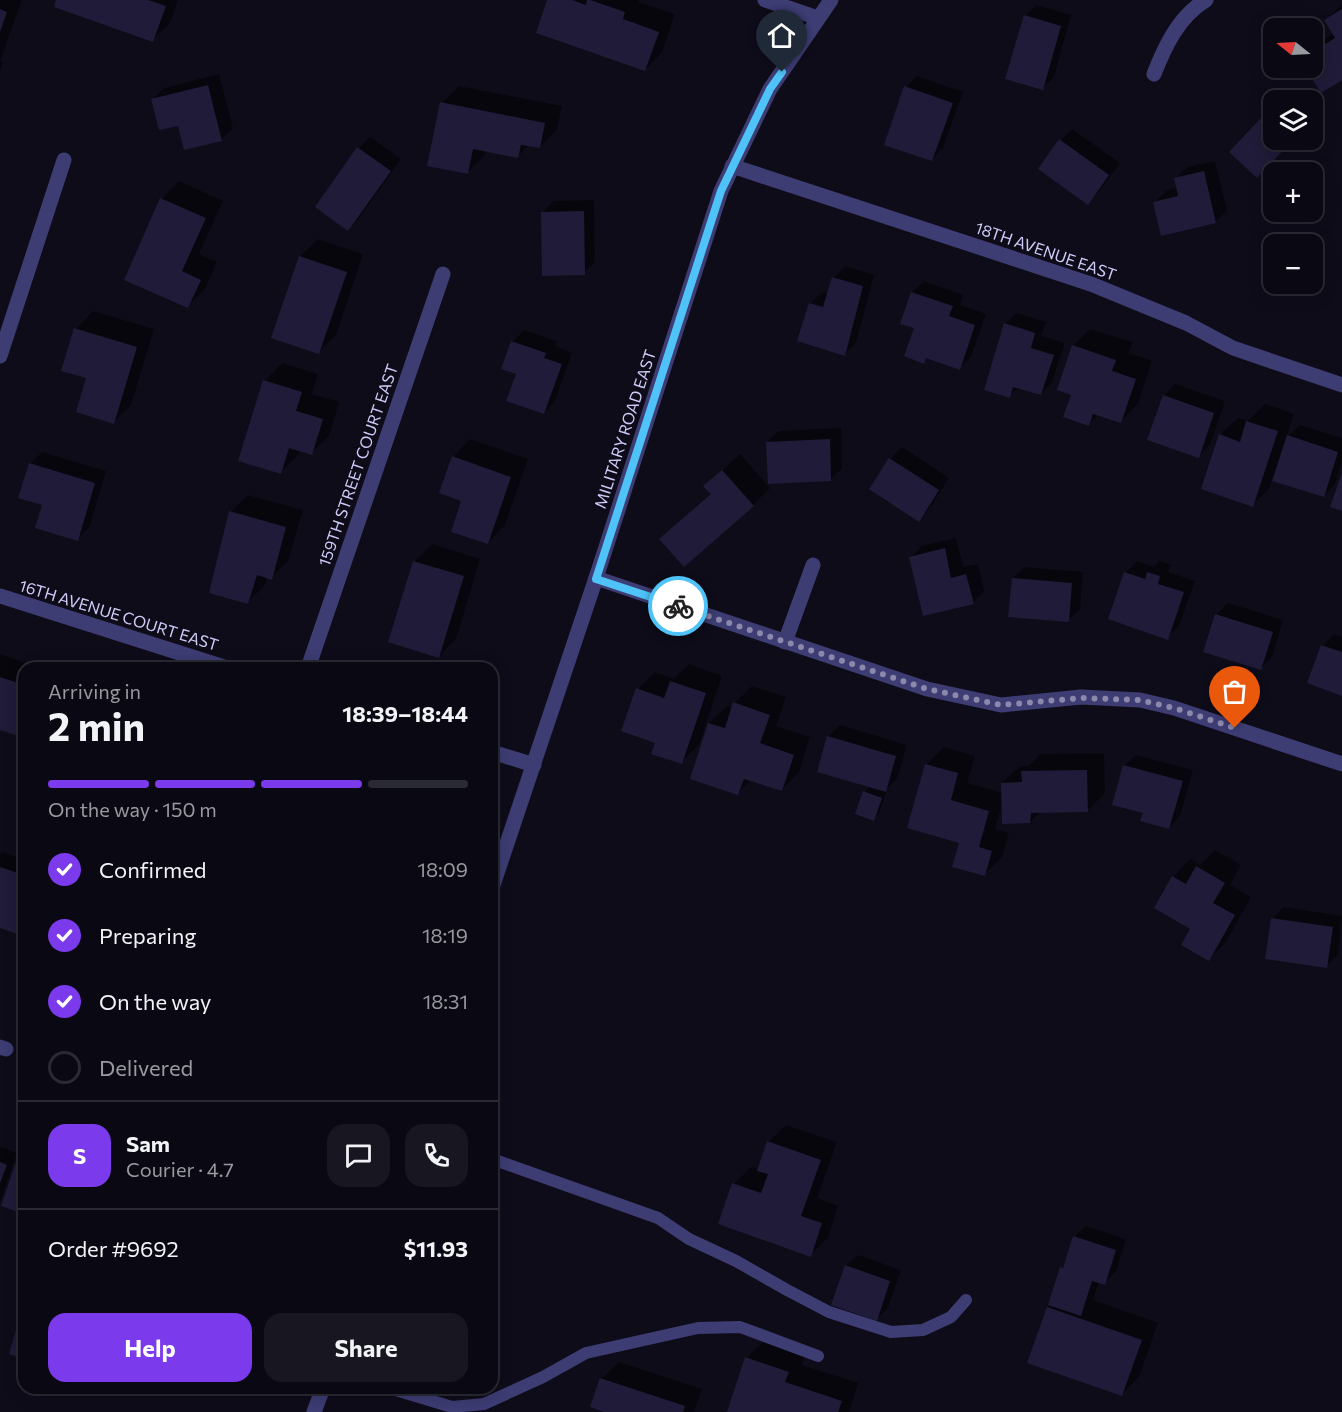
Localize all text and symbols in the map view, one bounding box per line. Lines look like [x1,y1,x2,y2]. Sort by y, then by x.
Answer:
pin [756,10,807,72]
north arrow [1263,18,1323,78]
map controls [1263,18,1323,294]
icon: home [765,19,798,52]
button: layers [1263,90,1323,150]
button: + [1263,162,1323,222]
street label: 18TH AVENUE EAST [973,217,1119,284]
button: − [1263,234,1323,294]
street label: MILITARY ROAD EAST [590,347,659,511]
street label: 159TH STREET COURT EAST [314,361,401,568]
street label: 16TH AVENUE COURT EAST [17,575,221,654]
courier [648,576,708,636]
icon: bike [662,590,695,623]
pin [1209,666,1260,728]
icon: bag [1218,675,1251,708]
text: Arriving in [48,679,141,703]
text: 18:39–18:44 [342,700,468,727]
text: 2 min [48,701,145,749]
text: On the way · 150 m [48,797,217,821]
icon: check [48,853,81,886]
text: Confirmed [99,856,206,883]
text: 18:09 [417,857,468,881]
icon: check [48,919,81,952]
text: Preparing [99,922,196,949]
text: 18:19 [422,923,468,947]
icon: check [48,985,81,1018]
text: On the way [99,988,211,1015]
text: 18:31 [423,989,468,1013]
text: Delivered [99,1054,193,1081]
button: chat [327,1124,390,1187]
button: phone [405,1124,468,1187]
text: Sam [126,1130,170,1157]
text: S [73,1142,86,1169]
text: Courier · 4.7 [126,1157,234,1181]
text: Order #9692 [48,1235,179,1262]
text: $11.93 [404,1235,468,1262]
button: Help [48,1313,252,1382]
button: Share [264,1313,468,1382]

